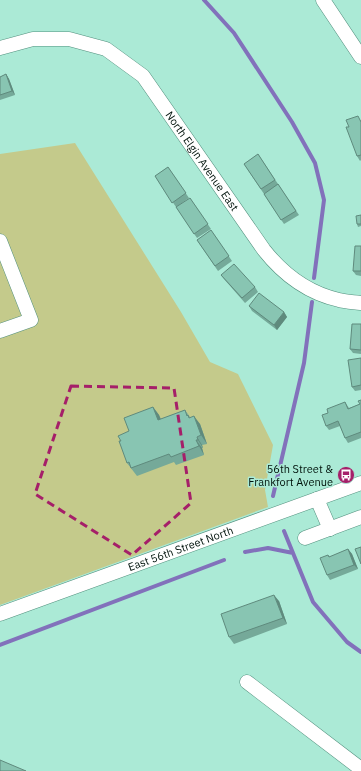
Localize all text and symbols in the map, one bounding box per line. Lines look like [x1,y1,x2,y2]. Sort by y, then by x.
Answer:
street label: North Elgin Avenue East [163,108,242,214]
place label: 56th Street & Frankfort Avenue [248,462,333,489]
bus stop icon: 56th Street & Frankfort Avenue [336,465,356,485]
street label: East 56th Street North [126,523,235,574]

